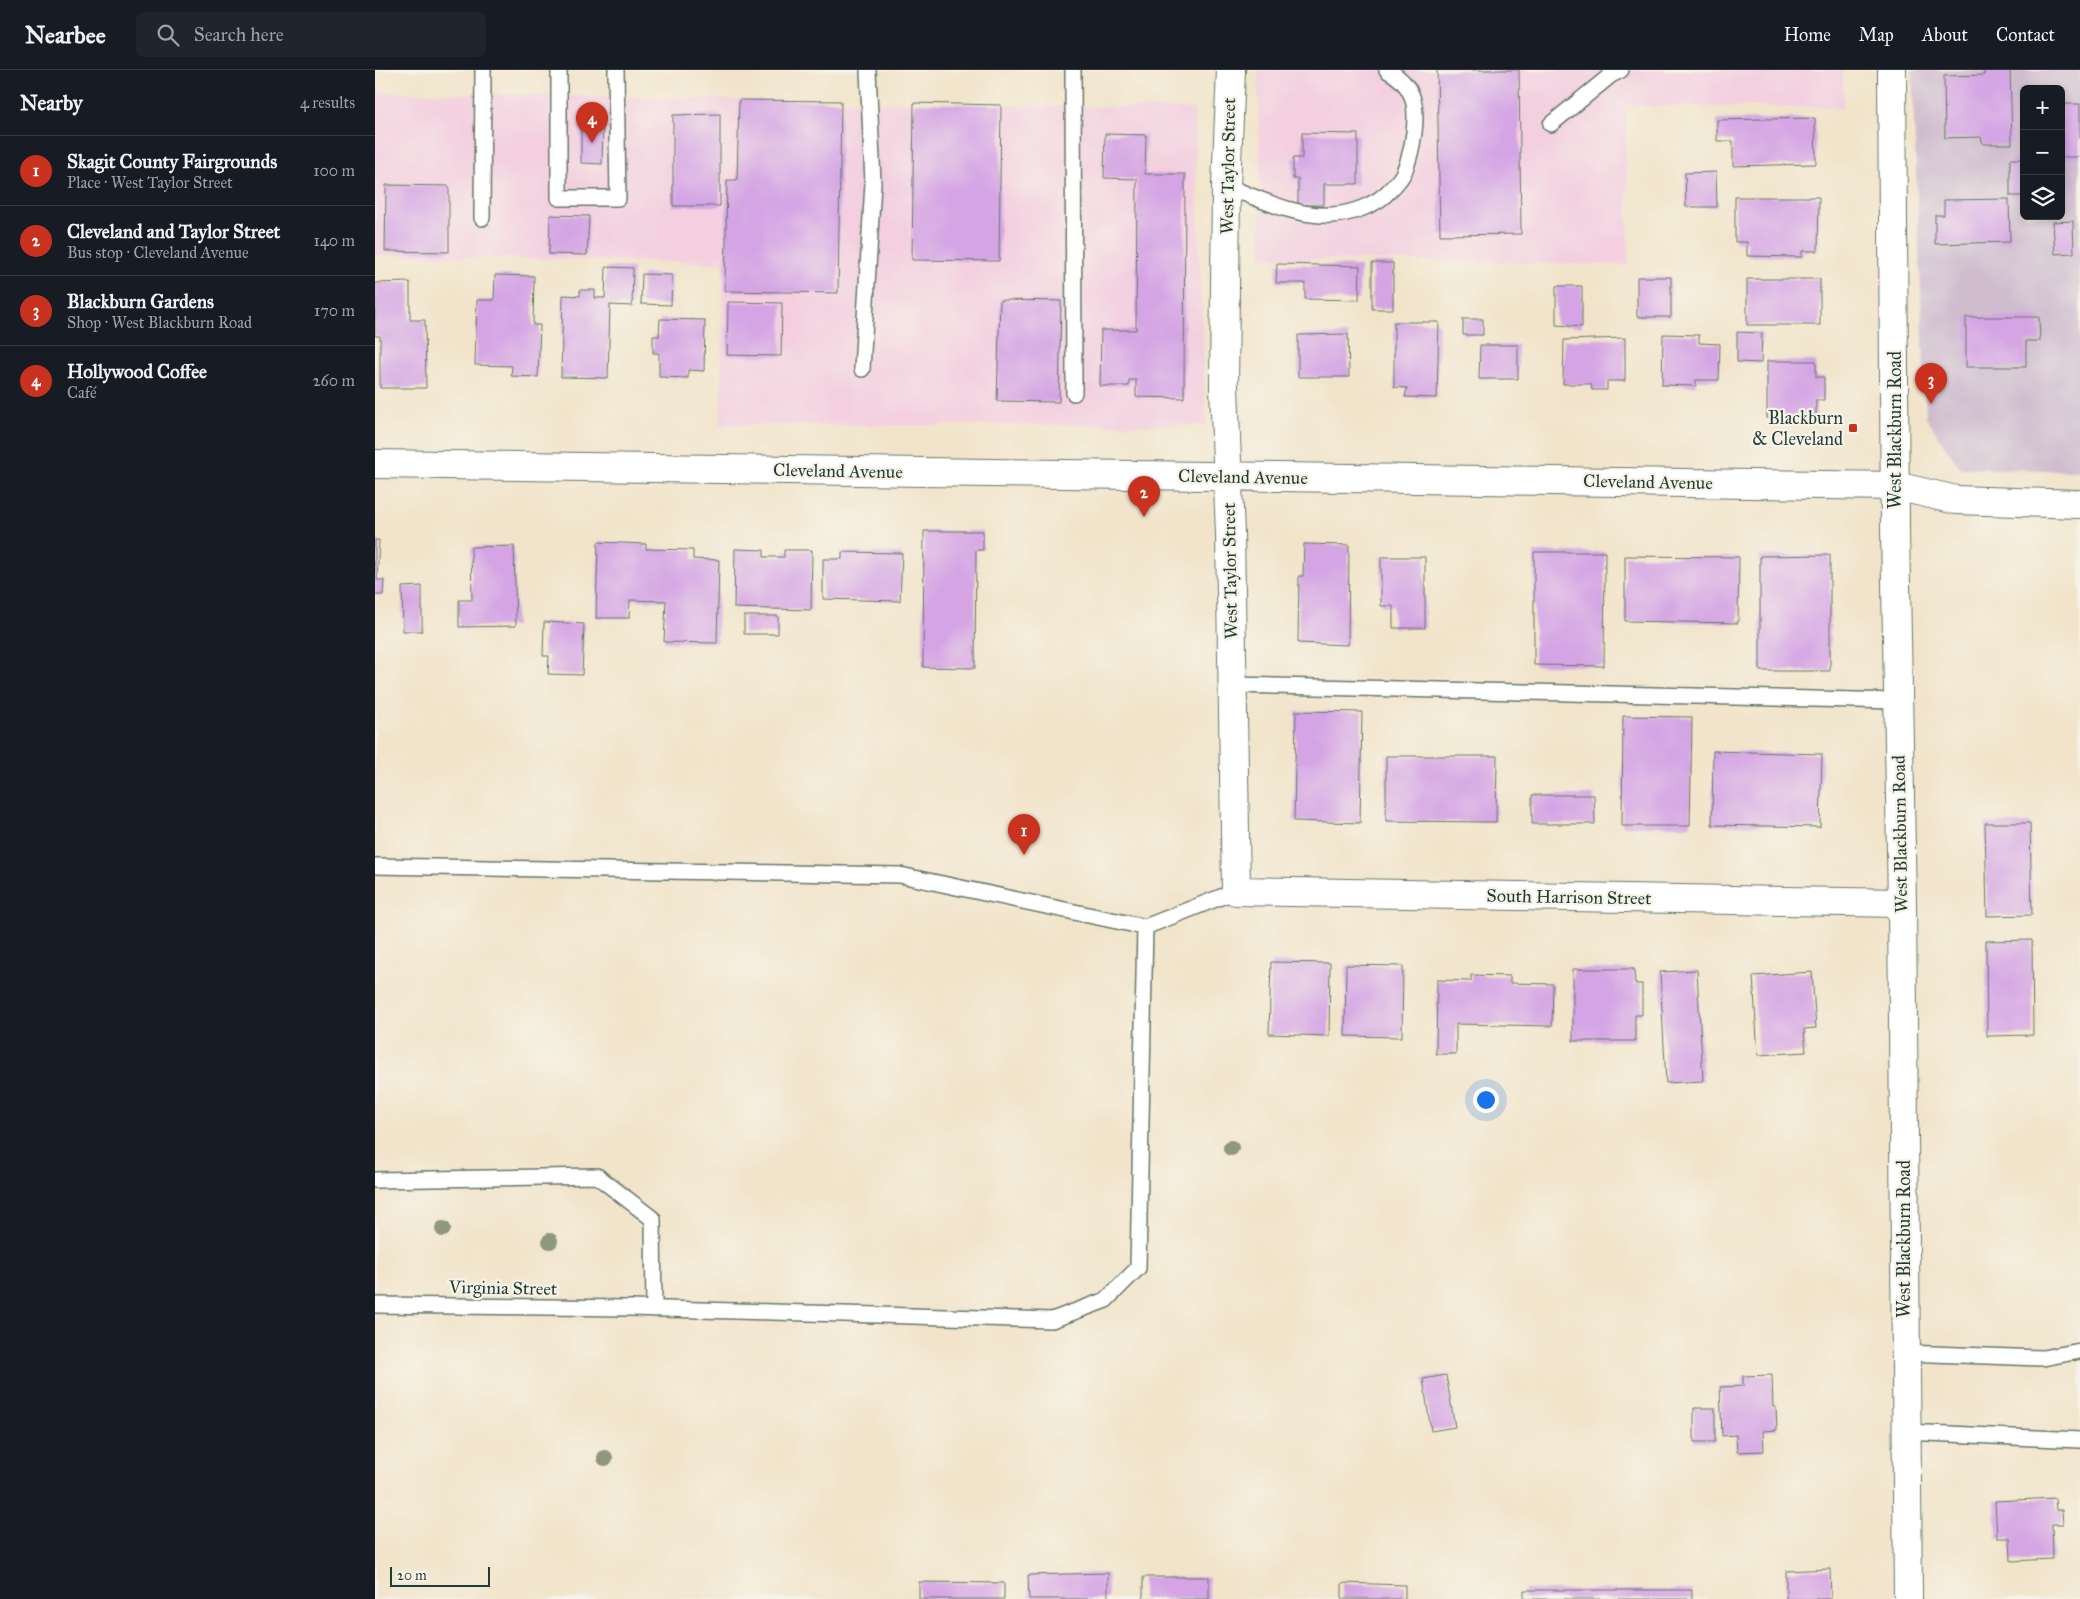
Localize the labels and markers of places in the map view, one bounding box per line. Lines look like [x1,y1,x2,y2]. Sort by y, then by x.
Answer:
pin: 4 [576,102,608,143]
pin: 3 [1915,363,1947,404]
place label: Blackburn & Cleveland [1752,407,1843,450]
marker: Blackburn & Cleveland [1847,422,1859,434]
pin: 2 [1128,476,1160,517]
pin: 1 [1008,814,1040,855]

